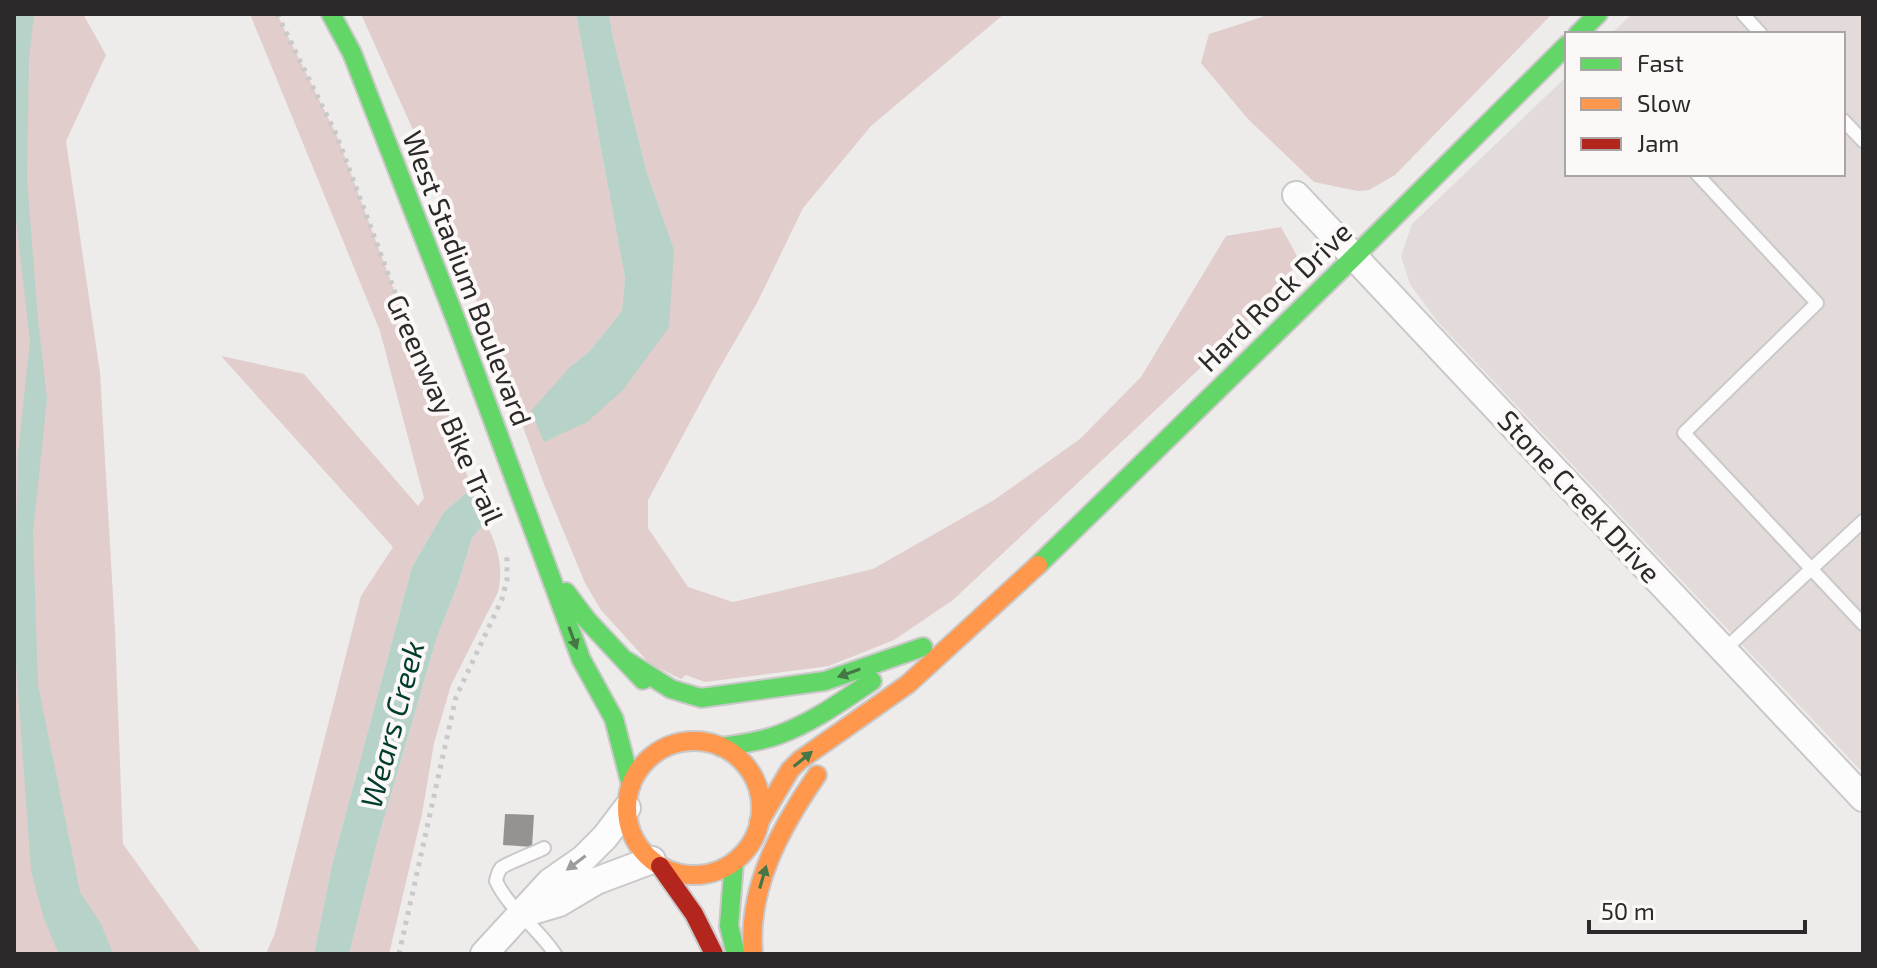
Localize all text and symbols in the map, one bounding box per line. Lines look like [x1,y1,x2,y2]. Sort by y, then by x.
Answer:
legend [1565,32,1845,176]
text: Fast [1637,48,1684,77]
text: Slow [1637,88,1691,117]
street label: West Stadium Boulevard [396,126,540,430]
text: Jam [1637,128,1679,157]
street label: Hard Rock Drive [1190,214,1358,378]
street label: Greenway Bike Trail [380,289,512,530]
street label: Stone Creek Drive [1491,403,1669,589]
one-way arrow [567,626,580,650]
water label: Wears Creek [351,637,431,811]
one-way arrow [837,667,861,679]
one-way arrow [793,750,814,767]
one-way arrow [566,855,586,871]
one-way arrow [757,865,770,889]
scale bar [1589,884,1805,934]
text: 50 m [1601,896,1655,925]

